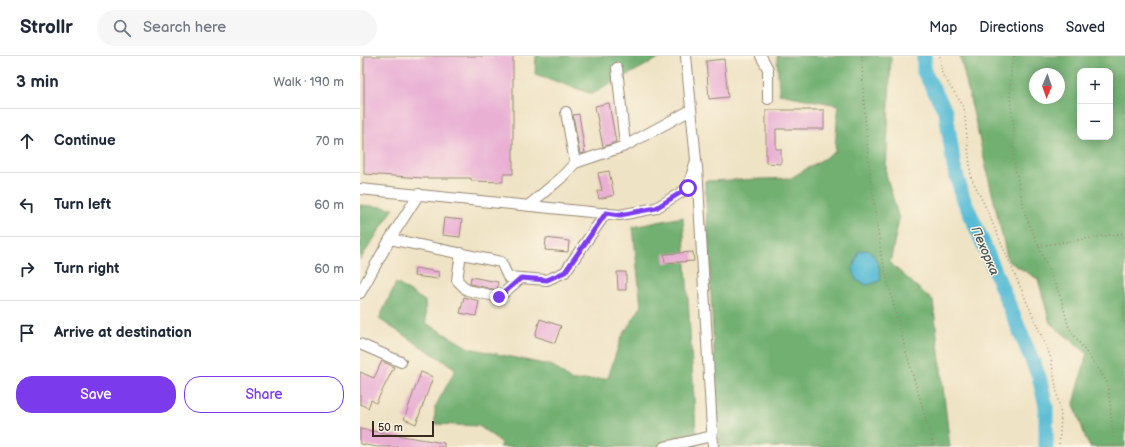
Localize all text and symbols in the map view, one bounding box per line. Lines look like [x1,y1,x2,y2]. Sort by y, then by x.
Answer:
search box [97,10,377,46]
text: Strollr [20,16,73,39]
icon: search [111,17,133,39]
text: Search here [143,18,226,37]
text: Map [929,19,957,36]
text: Directions [979,19,1044,36]
text: Saved [1066,19,1105,36]
north arrow [1029,68,1065,104]
map controls [1077,68,1113,140]
button: + [1077,68,1113,104]
text: 3 min [16,72,59,92]
text: Walk · 190 m [273,74,344,90]
button: − [1077,104,1113,140]
icon: ahead [16,130,38,152]
text: Continue [54,131,116,150]
text: 70 m [316,133,344,149]
route start [679,179,697,197]
icon: left [16,194,38,216]
text: Turn left [54,195,111,214]
text: 60 m [314,197,344,213]
water label: Пехорка [968,224,1003,278]
icon: right [16,258,38,280]
text: Turn right [54,259,119,278]
text: 60 m [314,261,344,277]
route end [490,288,508,306]
icon: arrive [16,322,38,344]
text: Arrive at destination [54,323,192,342]
button: Save [16,376,176,413]
button: Share [184,376,344,413]
scale bar [372,419,434,438]
text: 50 m [378,421,403,434]

